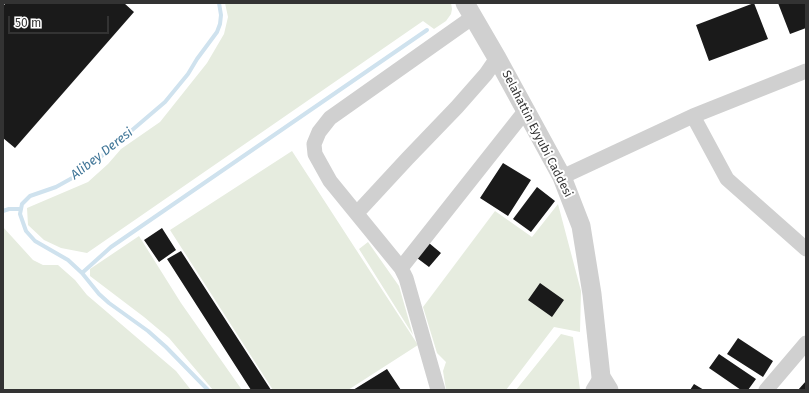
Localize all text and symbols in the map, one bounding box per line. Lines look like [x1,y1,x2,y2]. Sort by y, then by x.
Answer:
scale bar [10,8,111,34]
text: 50 m [15,16,41,30]
street label: Selahattin Eyyubi Caddesi [499,68,575,200]
water label: Alibey Deresi [68,125,136,183]

